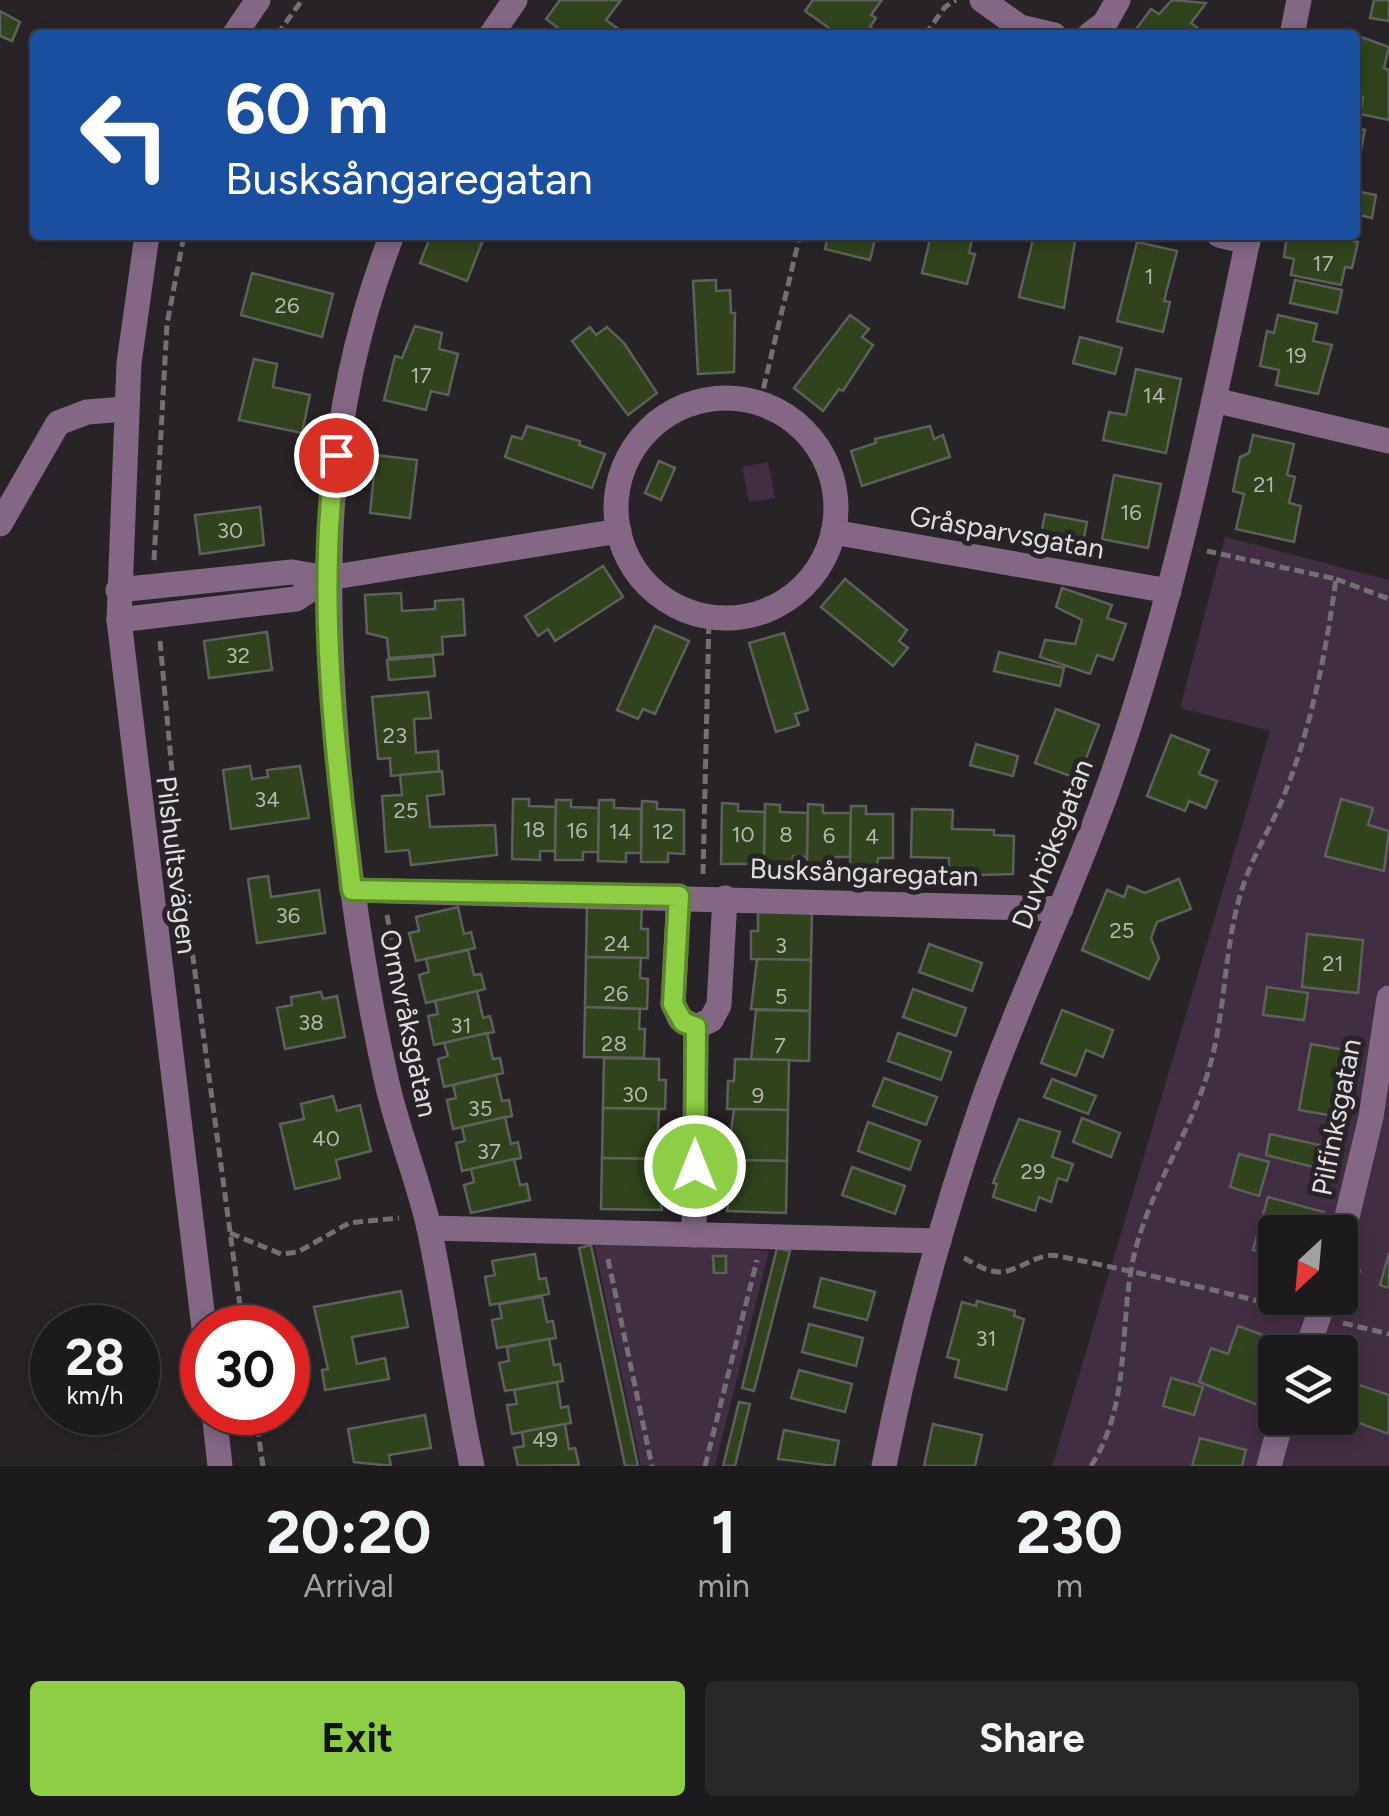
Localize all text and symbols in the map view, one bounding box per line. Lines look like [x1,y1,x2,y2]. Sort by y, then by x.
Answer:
text: 60 m [225,66,389,151]
icon: left [60,70,190,200]
text: Busksångaregatan [225,151,593,205]
house number: 17 [1313,250,1334,277]
house number: 1 [1144,263,1154,290]
house number: 26 [275,292,299,319]
house number: 19 [1285,342,1307,369]
house number: 17 [411,362,432,389]
house number: 14 [1143,382,1165,409]
pin [294,413,379,498]
icon: arrive [309,428,364,483]
house number: 21 [1253,471,1275,498]
street label: Gråsparvsgatan [907,498,1107,566]
house number: 16 [1120,499,1142,526]
house number: 30 [217,517,243,544]
house number: 32 [226,642,250,669]
house number: 23 [383,722,407,749]
street label: Duvhöksgatan [1004,754,1100,934]
street label: Pilshultsvägen [149,774,205,956]
house number: 34 [254,786,280,813]
house number: 25 [394,797,418,824]
house number: 18 [523,816,545,843]
house number: 16 [566,817,588,844]
house number: 14 [609,818,631,845]
house number: 12 [652,818,674,845]
house number: 10 [731,821,755,848]
house number: 8 [779,821,793,848]
house number: 6 [823,822,835,849]
house number: 4 [865,823,879,850]
street label: Busksångaregatan [749,851,979,893]
house number: 36 [276,902,300,929]
house number: 25 [1110,917,1134,944]
street label: Ormvråksgatan [373,926,445,1120]
house number: 24 [604,930,630,957]
house number: 3 [775,932,787,959]
house number: 21 [1322,950,1344,977]
house number: 26 [604,980,628,1007]
house number: 5 [775,983,787,1010]
house number: 38 [298,1009,324,1036]
house number: 31 [450,1012,472,1039]
house number: 28 [601,1030,627,1057]
house number: 7 [774,1032,786,1059]
street label: Pilfinksgatan [1304,1036,1368,1198]
house number: 30 [622,1081,648,1108]
house number: 9 [752,1082,764,1109]
house number: 35 [468,1095,492,1122]
position arrow [643,1114,747,1218]
house number: 40 [312,1125,340,1152]
house number: 37 [477,1138,501,1165]
house number: 29 [1021,1158,1045,1185]
north arrow [1258,1215,1358,1315]
map controls [1258,1215,1358,1435]
speed limit sign: 30 [180,1305,310,1435]
house number: 31 [975,1325,997,1352]
text: 28 [65,1327,125,1388]
button: layers [1258,1335,1358,1435]
text: km/h [66,1380,124,1410]
house number: 49 [532,1426,558,1453]
text: 20:20 [266,1496,431,1568]
text: 1 [711,1496,736,1568]
text: 230 [1016,1496,1123,1568]
text: Arrival [304,1567,394,1605]
text: min [697,1567,750,1605]
text: m [1056,1567,1083,1605]
button: Exit [30,1681,685,1796]
button: Share [705,1681,1359,1796]

